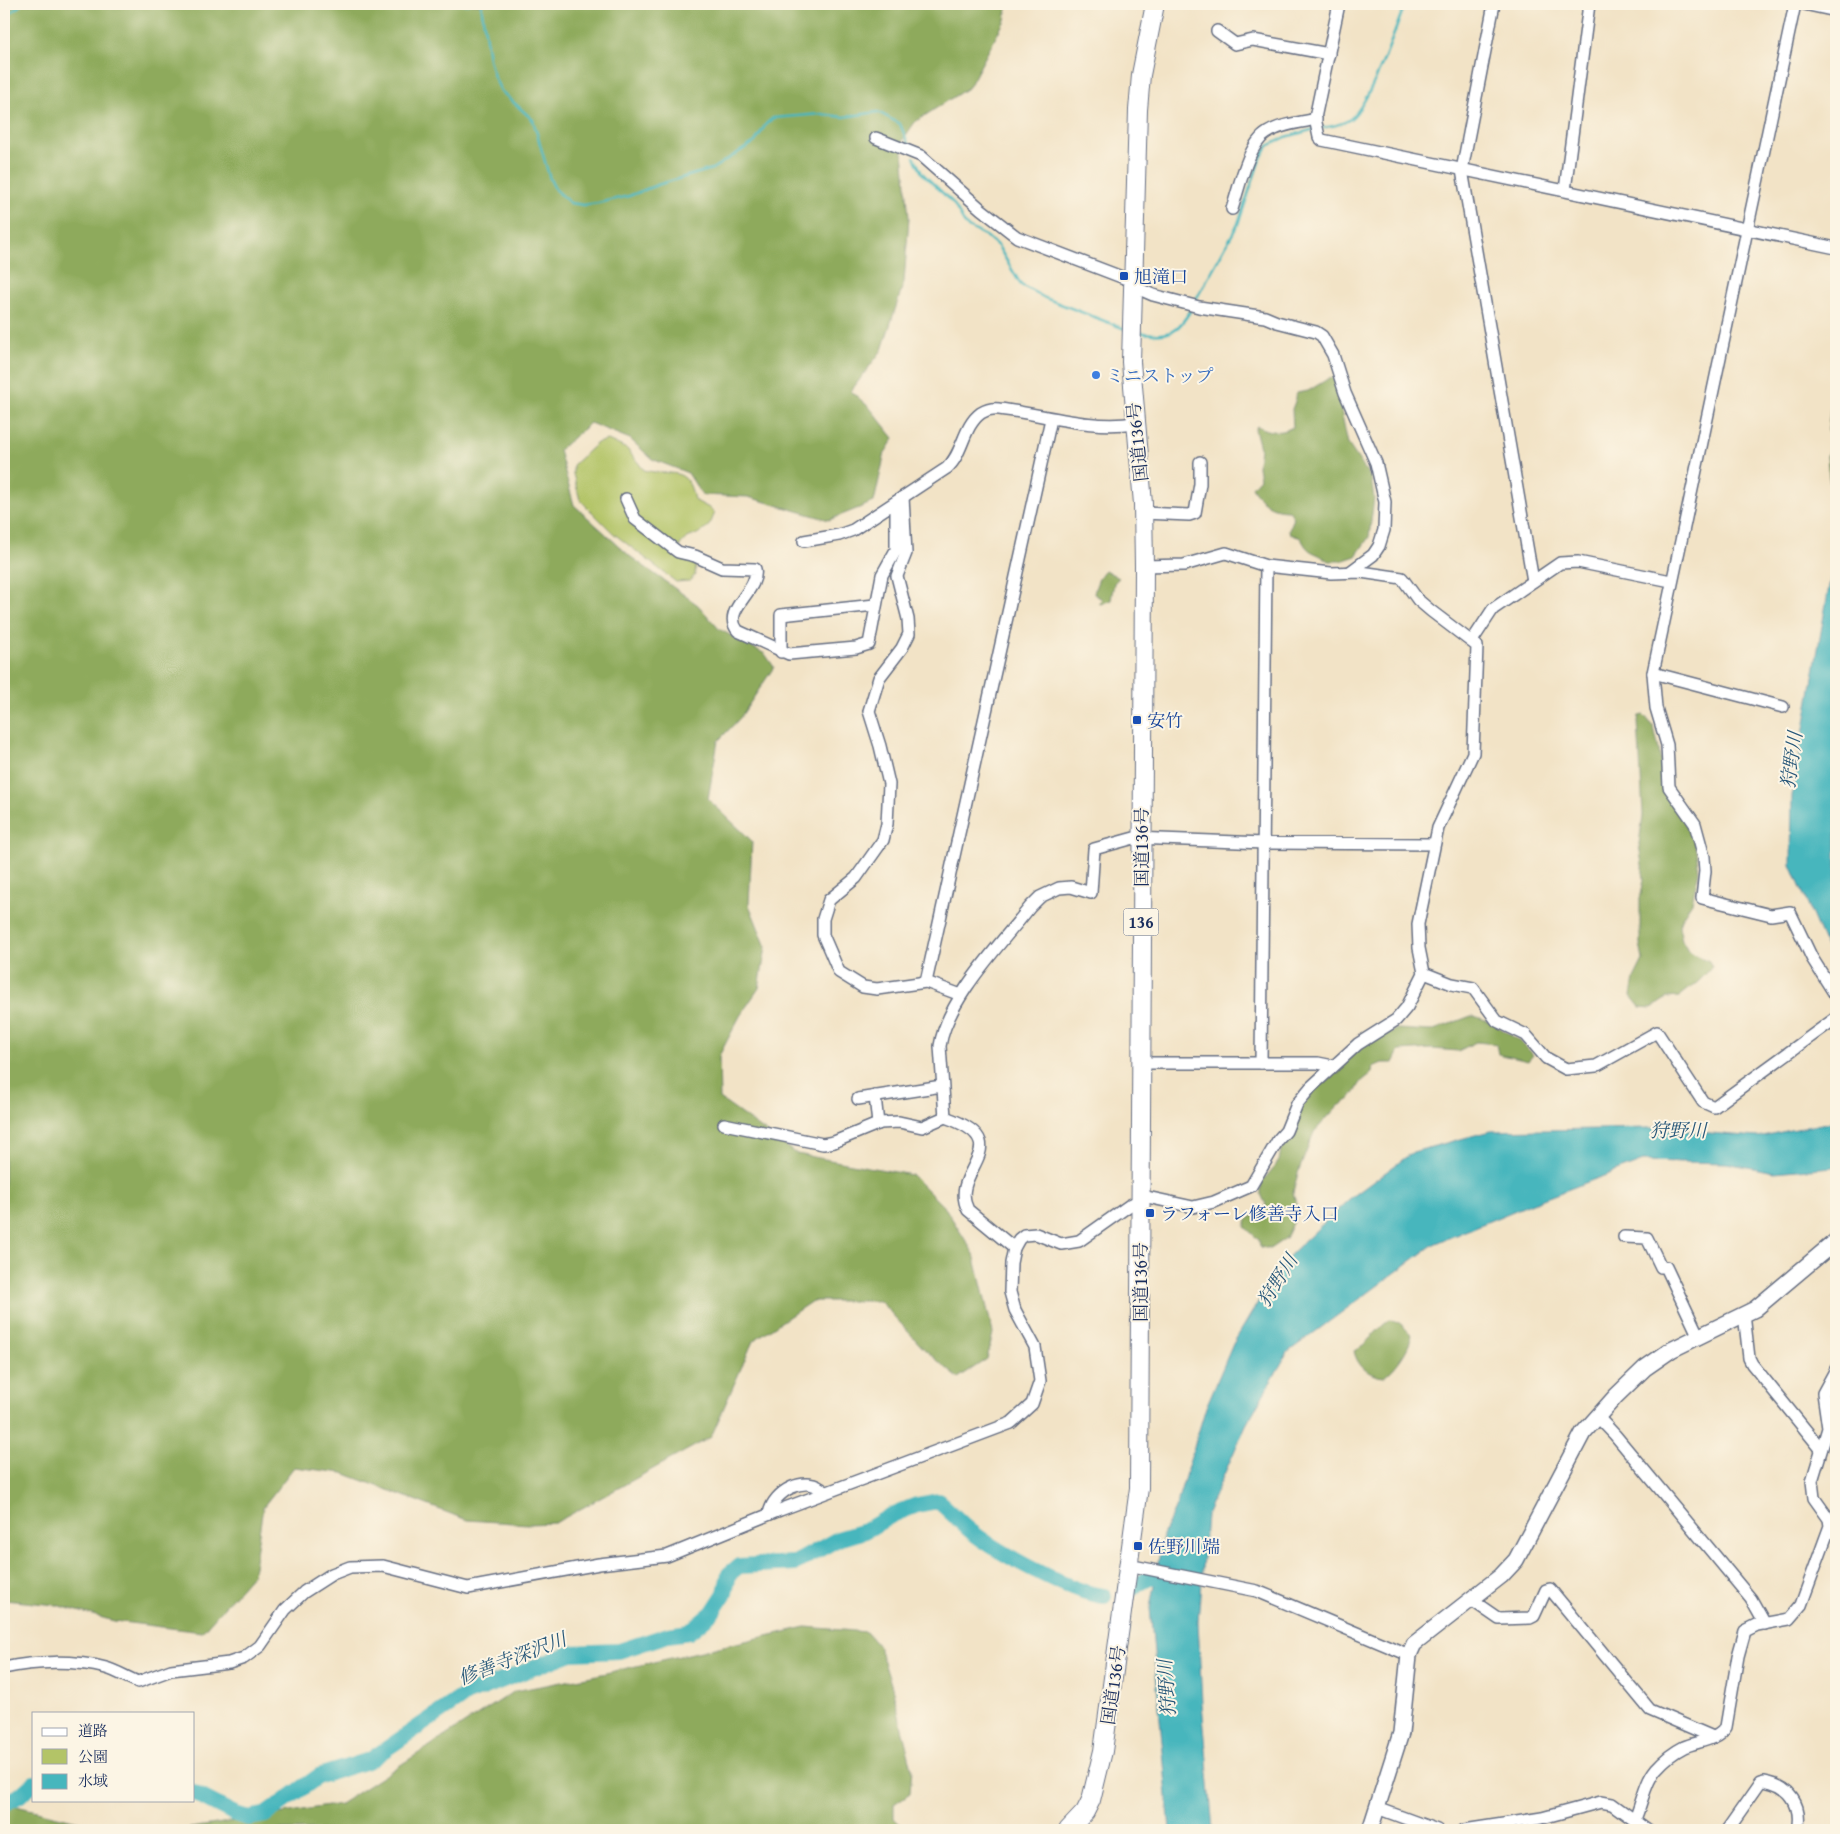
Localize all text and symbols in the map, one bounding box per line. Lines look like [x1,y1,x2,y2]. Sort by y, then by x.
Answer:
place label: 旭滝口 [1134,263,1188,290]
marker: 旭滝口 [1118,270,1130,282]
place label: ミニストップ [1106,362,1213,389]
marker: ミニストップ [1090,369,1102,381]
street label: 国道136号 [1119,401,1155,483]
place label: 安竹 [1147,707,1183,734]
marker: 安竹 [1131,714,1143,726]
water label: 狩野川 [1773,728,1809,790]
street label: 国道136号 [1128,807,1155,887]
road number: 136 [1124,909,1158,936]
water label: 狩野川 [1649,1116,1708,1144]
place label: ラフォーレ修善寺入口 [1160,1200,1339,1227]
marker: ラフォーレ修善寺入口 [1144,1207,1156,1219]
street label: 国道136号 [1127,1242,1154,1322]
water label: 狩野川 [1250,1247,1305,1312]
place label: 佐野川端 [1148,1533,1220,1560]
marker: 佐野川端 [1132,1540,1144,1552]
water label: 修善寺深沢川 [454,1624,572,1691]
street label: 国道136号 [1094,1644,1132,1726]
water label: 狩野川 [1150,1657,1182,1717]
legend [32,1712,195,1802]
text: 道路 [78,1720,108,1741]
text: 公園 [78,1746,108,1767]
text: 水域 [78,1770,108,1791]

